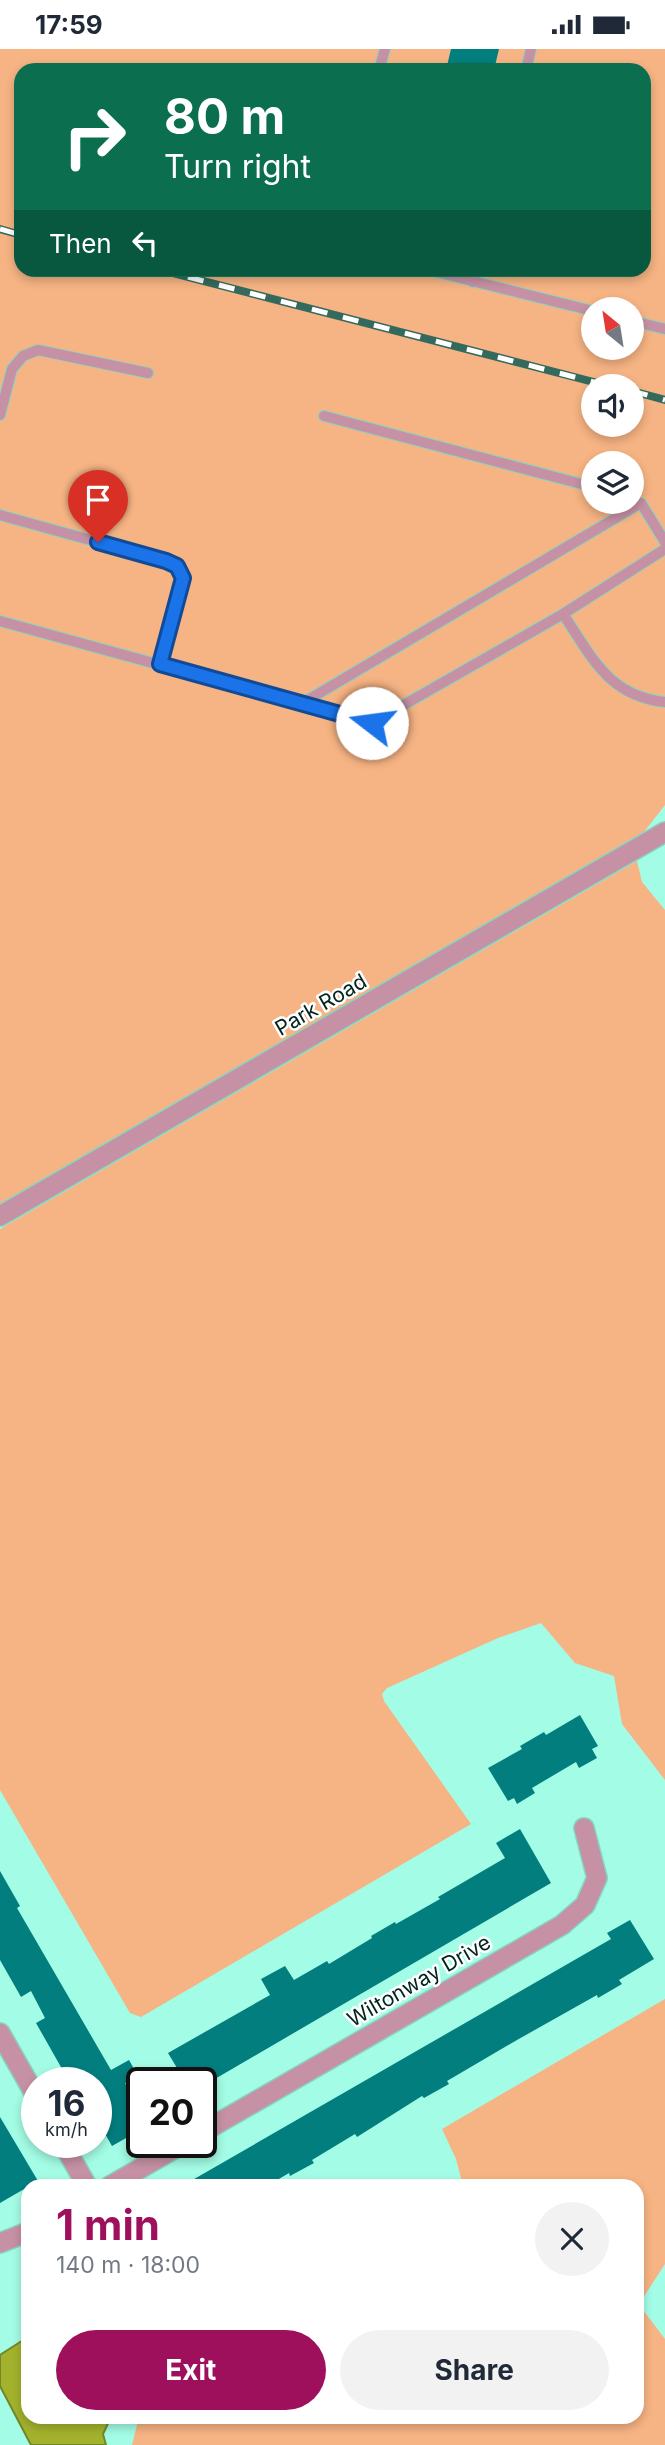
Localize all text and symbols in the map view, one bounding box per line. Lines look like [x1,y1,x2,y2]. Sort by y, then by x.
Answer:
text: 17:59 [35,9,103,40]
text: 80 m [164,87,285,146]
icon: right [49,91,140,182]
text: Turn right [164,147,311,186]
icon: left [126,224,164,262]
text: Then [49,228,112,259]
north arrow [581,297,644,361]
map controls [581,297,644,514]
button: sound [581,374,644,437]
button: layers [581,451,644,514]
pin [68,470,128,542]
icon: arrive [79,481,117,519]
position arrow [335,686,409,760]
street label: Park Road [271,968,371,1041]
street label: Wiltonway Drive [343,1929,495,2032]
speed limit sign: 20 [126,2067,217,2158]
text: 16 [48,2082,85,2124]
text: km/h [45,2119,88,2140]
text: 1 min [56,2199,160,2250]
button: close [535,2202,609,2276]
text: 140 m · 18:00 [56,2251,200,2279]
button: Exit [56,2330,326,2410]
button: Share [340,2330,609,2410]

